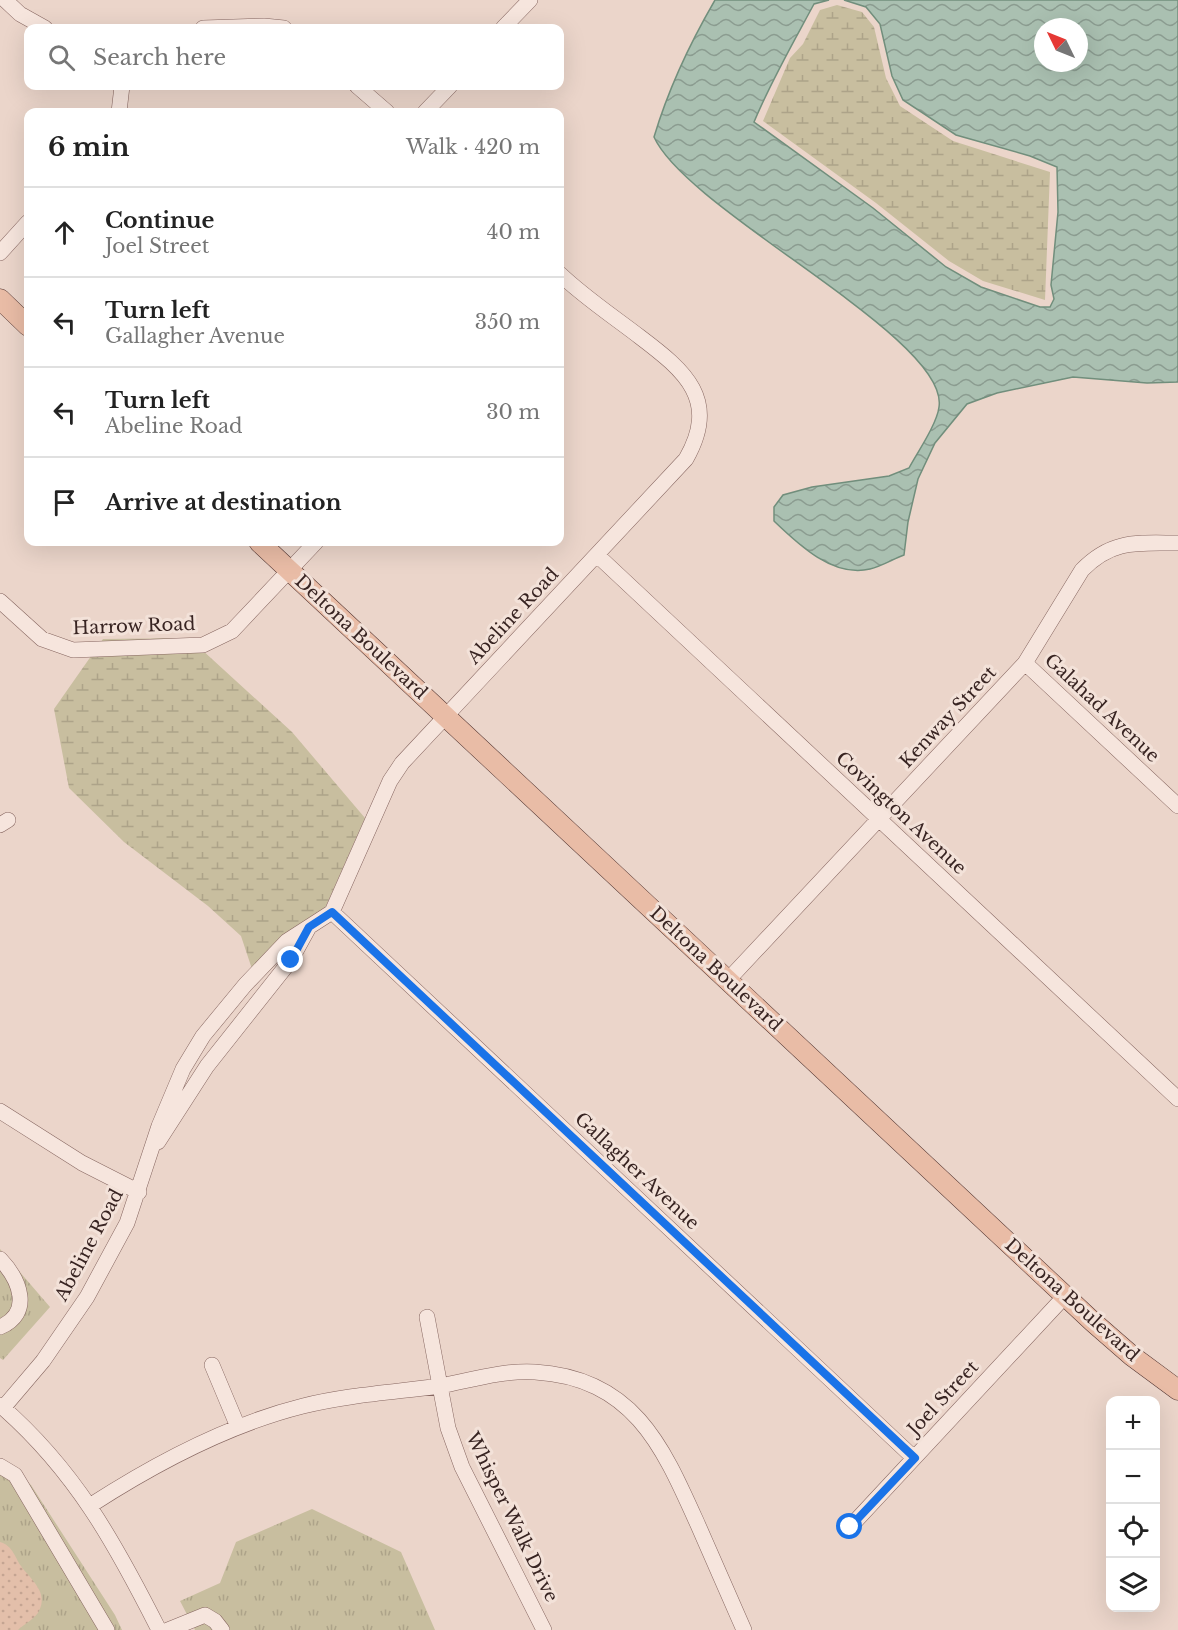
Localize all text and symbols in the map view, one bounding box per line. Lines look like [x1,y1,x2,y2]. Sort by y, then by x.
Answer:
north arrow [1034,18,1088,72]
search box [24,24,564,90]
icon: search [45,41,78,74]
text: Search here [93,44,226,71]
text: 6 min [48,131,129,163]
text: Walk · 420 m [406,135,540,159]
text: Continue [105,207,214,234]
icon: ahead [48,216,81,249]
text: 40 m [487,220,540,244]
text: Joel Street [105,234,209,258]
text: Turn left [105,297,210,324]
icon: left [48,306,81,339]
text: 350 m [475,310,540,334]
text: Gallagher Avenue [105,324,285,348]
text: Turn left [105,387,210,414]
icon: left [48,396,81,429]
text: 30 m [486,400,540,424]
text: Abeline Road [105,414,243,438]
icon: arrive [48,486,81,519]
text: Arrive at destination [105,489,342,516]
street label: Abeline Road [462,563,563,669]
street label: Deltona Boulevard [290,570,432,704]
street label: Harrow Road [72,613,196,639]
street label: Galahad Avenue [1040,649,1164,767]
street label: Kenway Street [895,661,1001,772]
street label: Covington Avenue [831,747,971,879]
street label: Deltona Boulevard [645,902,787,1036]
route end [277,946,303,972]
street label: Gallagher Avenue [570,1108,704,1234]
street label: Abeline Road [50,1185,128,1306]
street label: Deltona Boulevard [1000,1234,1144,1366]
street label: Joel Street [902,1356,983,1441]
map controls [1106,1396,1160,1612]
button: + [1106,1396,1160,1450]
street label: Whisper Walk Drive [461,1428,563,1605]
button: − [1106,1450,1160,1504]
button: locate [1106,1504,1160,1558]
route start [836,1513,862,1539]
button: layers [1106,1558,1160,1612]

